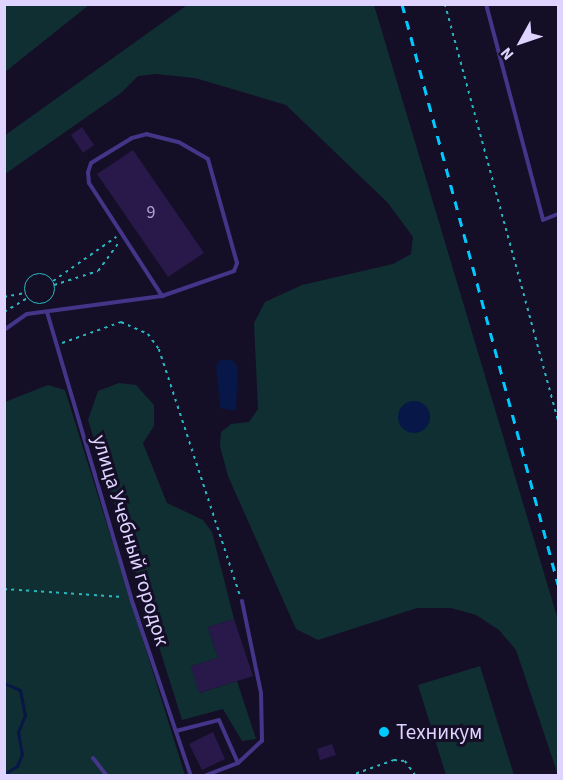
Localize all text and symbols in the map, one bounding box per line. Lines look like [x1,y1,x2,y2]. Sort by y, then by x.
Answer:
north arrow [491,12,551,72]
text: N [495,42,519,65]
house number: 9 [147,202,155,224]
street label: улица Учебный городок [87,431,175,649]
place label: Техникум [396,719,482,745]
marker: Техникум [377,725,391,739]

